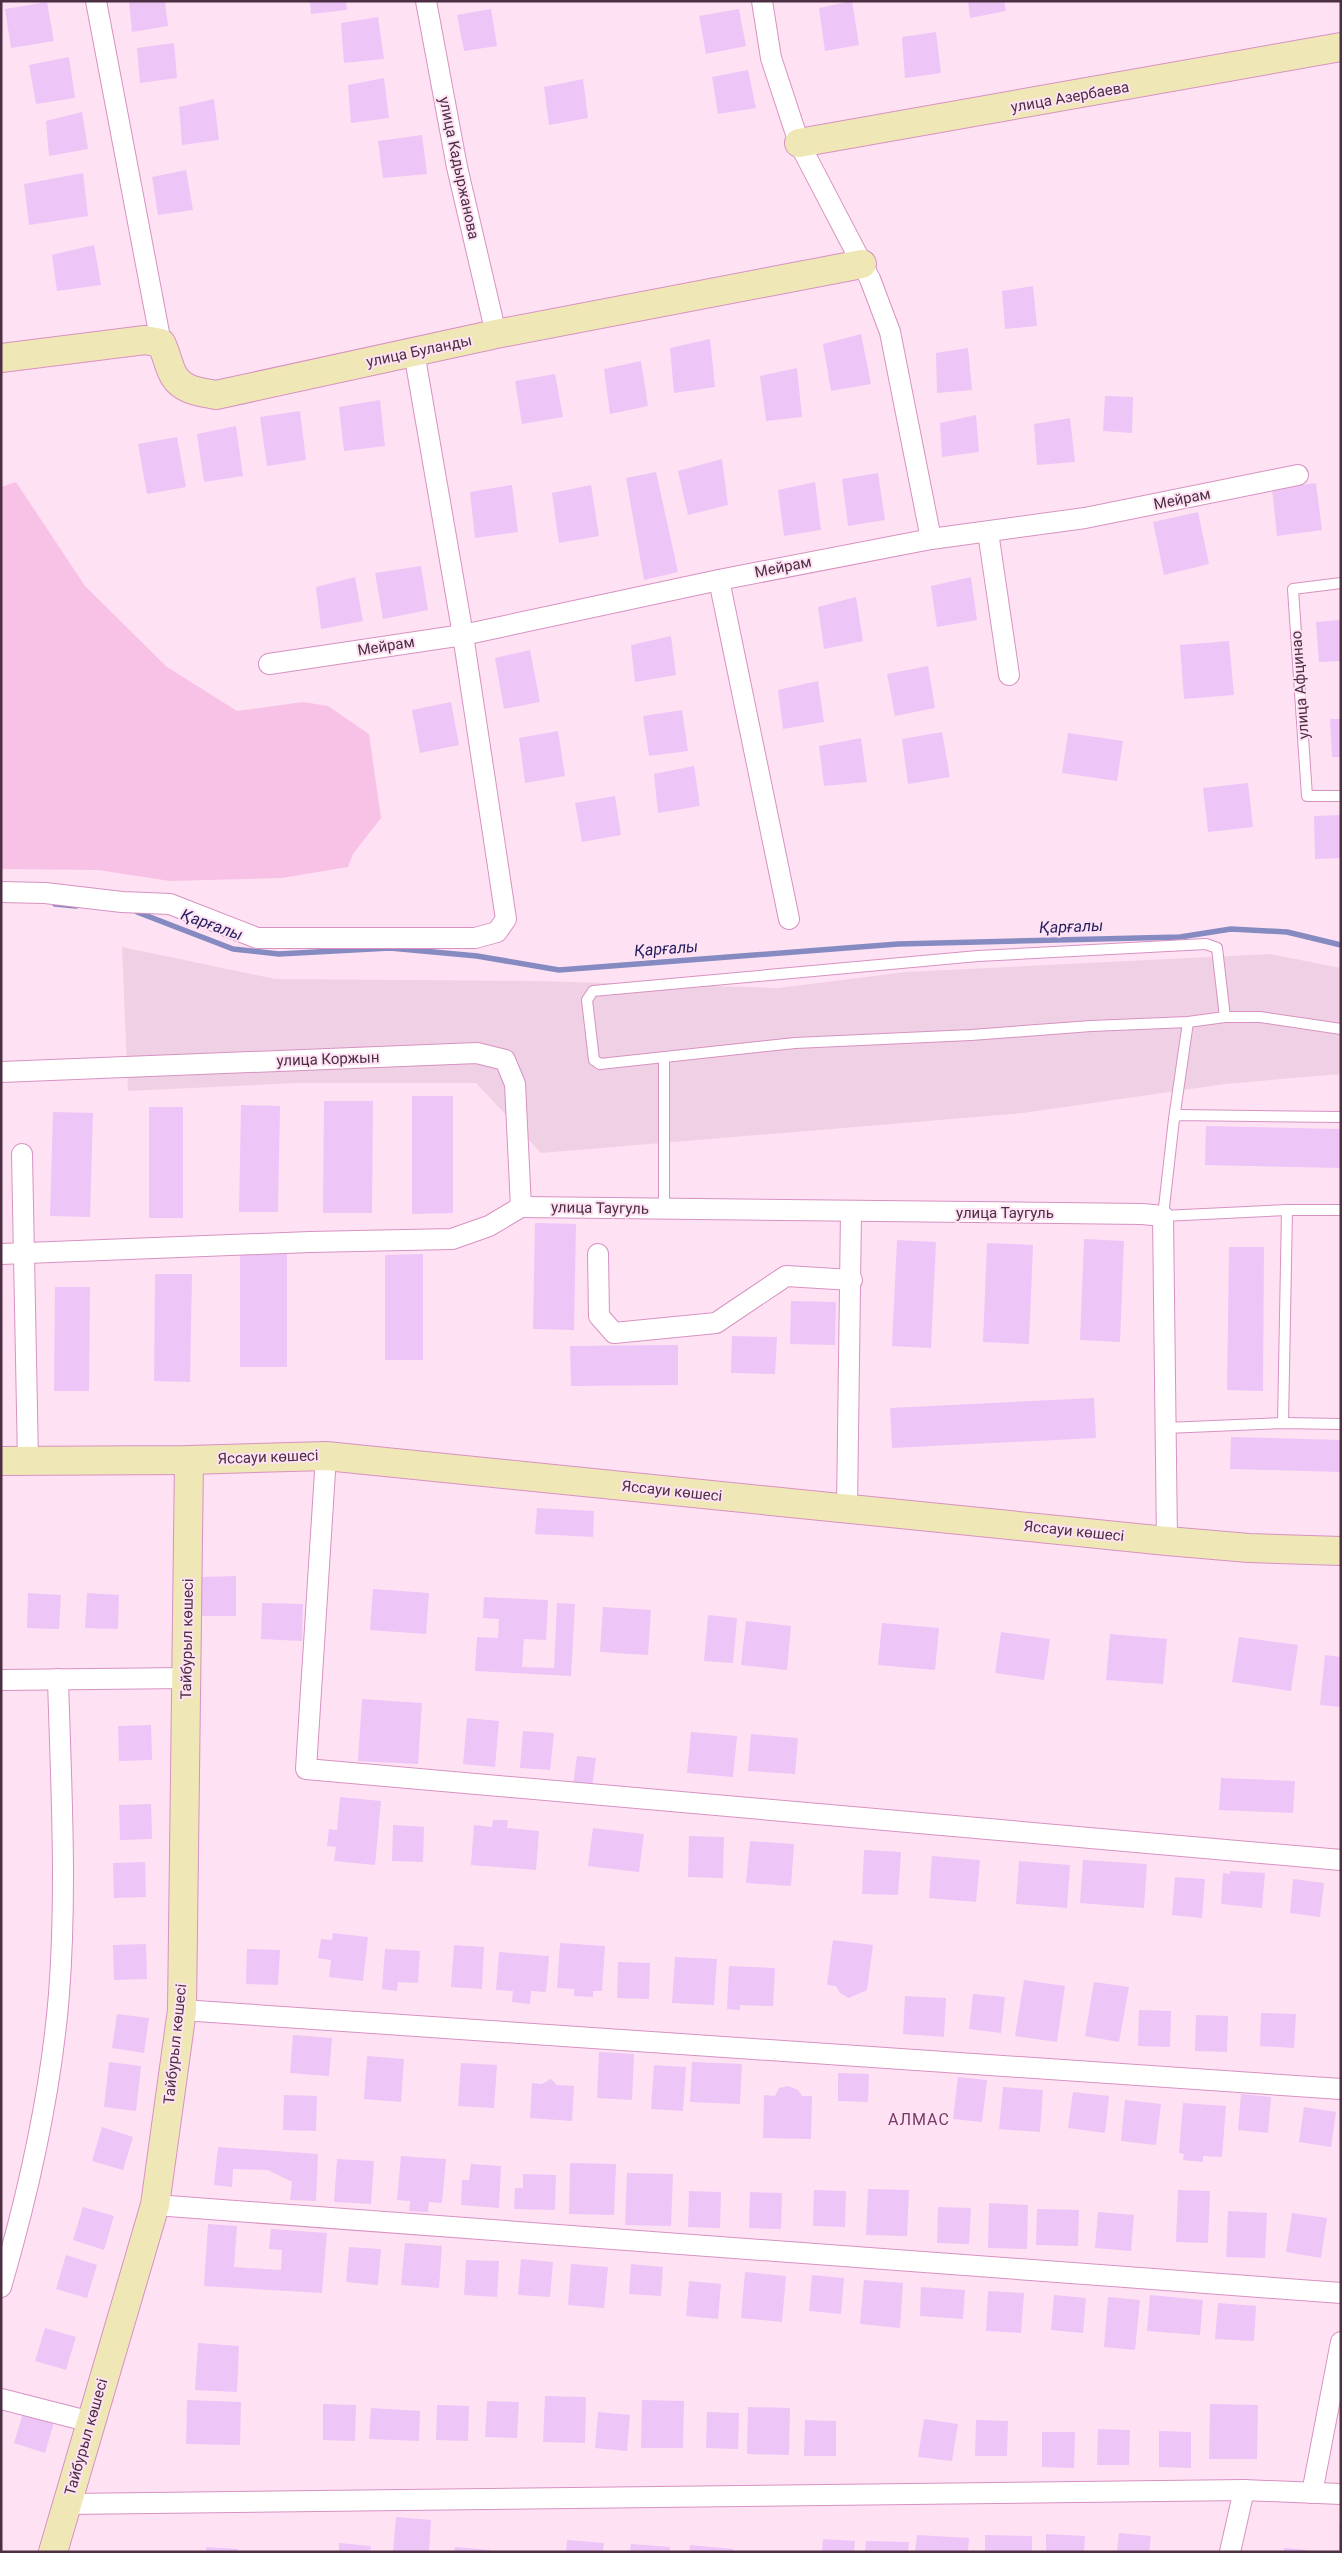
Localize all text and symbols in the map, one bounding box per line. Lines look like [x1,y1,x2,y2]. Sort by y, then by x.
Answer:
street label: улица Азербаева [1009,78,1131,116]
street label: улица Кадыржанова [435,95,483,241]
street label: улица Буланды [365,331,473,371]
street label: Мейрам [1152,485,1212,513]
street label: Мейрам [753,553,813,581]
street label: улица Афцинао [1287,630,1313,740]
street label: Мейрам [356,633,416,659]
water label: Қарғалы [178,905,245,944]
water label: Қарғалы [1039,916,1103,937]
water label: Қарғалы [633,937,699,960]
street label: улица Коржын [276,1048,380,1070]
street label: улица Таугуль [551,1198,649,1218]
street label: улица Таугуль [956,1204,1054,1222]
street label: Яссауи көшесі [217,1446,319,1468]
street label: Яссауи көшесі [621,1477,723,1505]
street label: Яссауи көшесі [1023,1517,1125,1545]
street label: Тайбурыл көшесі [177,1578,197,1700]
street label: Тайбурыл көшесі [160,1983,190,2105]
district label: АЛМАС [888,2110,950,2129]
street label: Тайбурыл көшесі [61,2376,111,2498]

